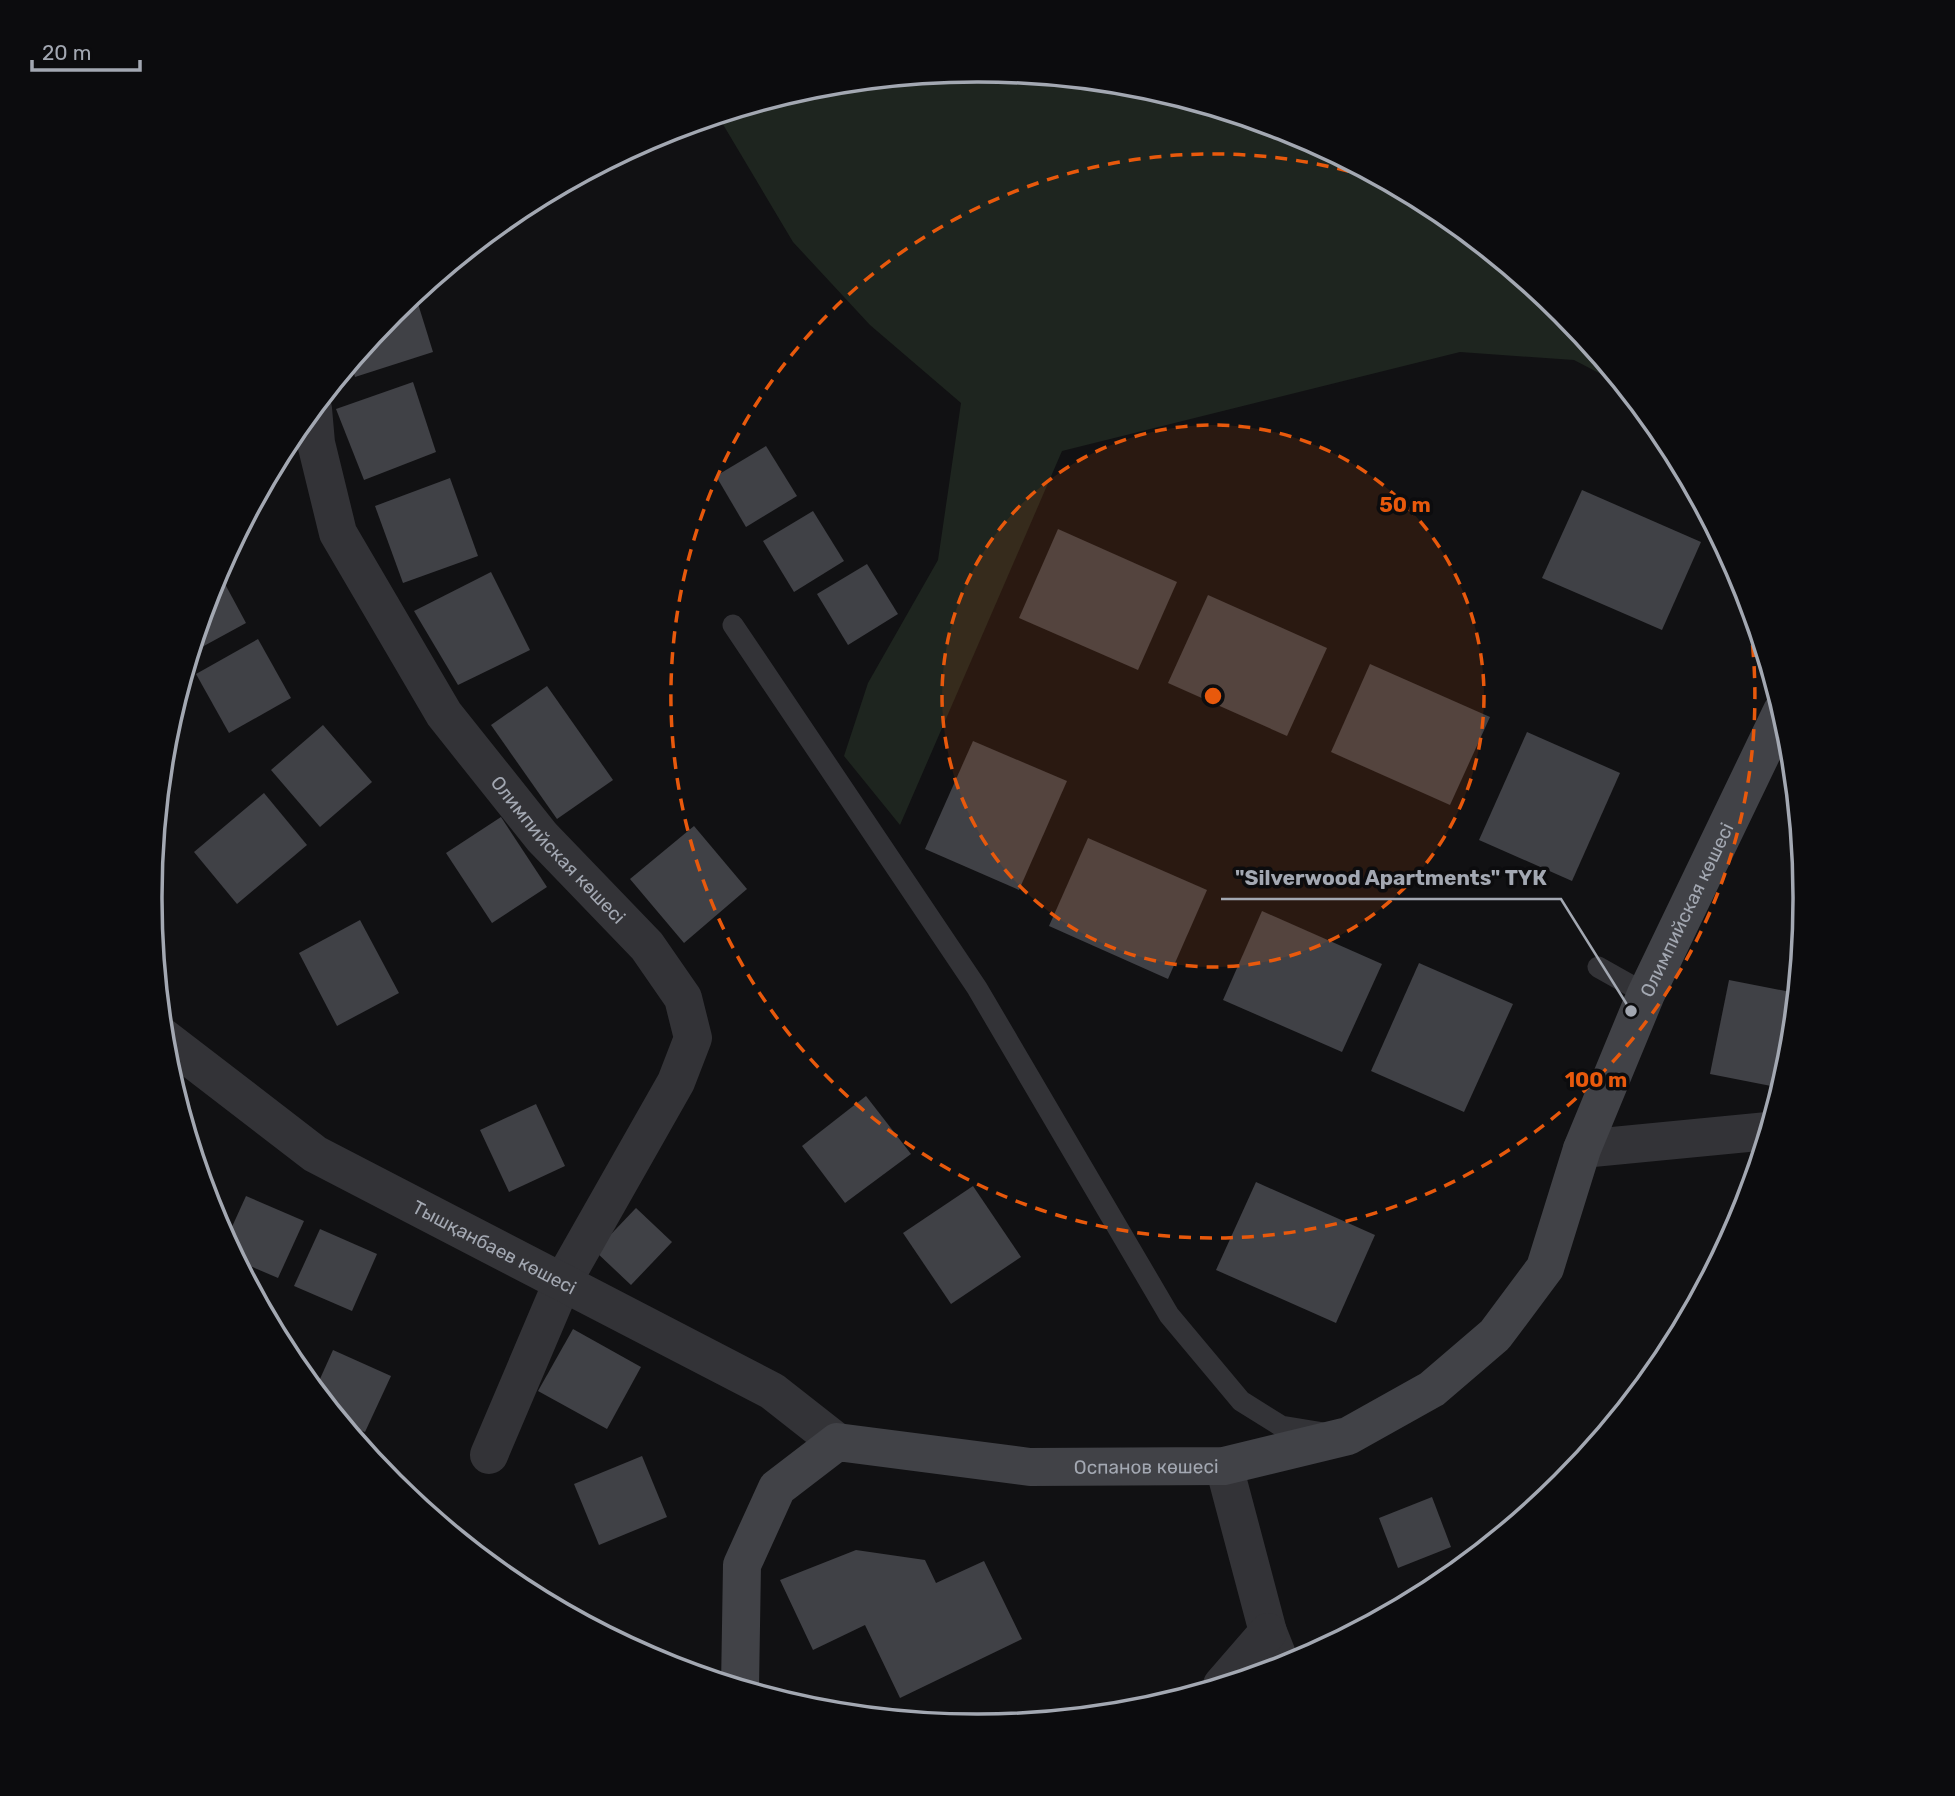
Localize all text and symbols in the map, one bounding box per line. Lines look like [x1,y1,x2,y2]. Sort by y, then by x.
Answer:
scale bar [32,28,140,72]
text: 20 m [42,40,91,65]
text: 50 m [1379,492,1431,517]
centre of rings [1201,684,1225,708]
street label: Олимпийская көшесі [486,771,630,928]
street label: Олимпийская көшесі [1635,819,1739,1001]
callout: "Silverwood Apartments" ТҮК [1221,857,1561,899]
text: "Silverwood Apartments" ТҮК [1235,865,1547,890]
text: 100 m [1565,1067,1627,1092]
street label: Тышқанбаев көшесі [408,1196,580,1300]
street label: Оспанов көшесі [1074,1455,1219,1479]

